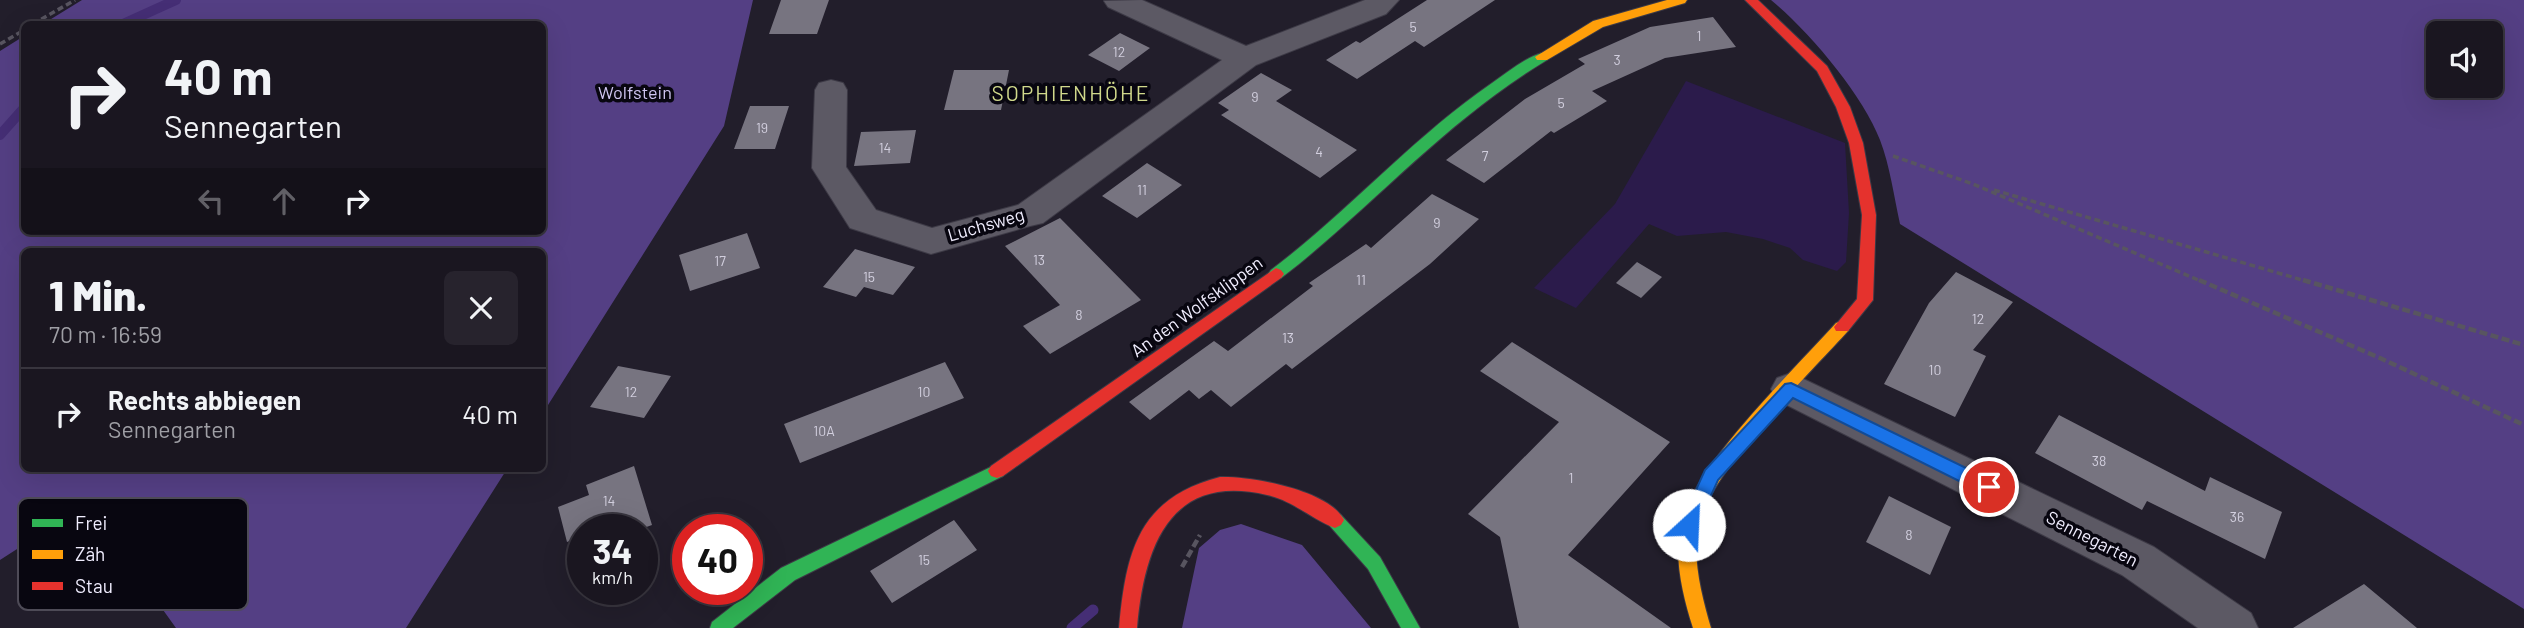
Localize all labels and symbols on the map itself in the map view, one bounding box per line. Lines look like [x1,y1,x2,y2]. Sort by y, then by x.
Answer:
house number: 5 [1409,18,1417,35]
house number: 1 [1697,27,1701,44]
house number: 12 [1113,43,1125,60]
house number: 3 [1613,51,1621,68]
district label: SOPHIENHÖHE [991,80,1151,105]
park label: Wolfstein [598,81,672,103]
house number: 9 [1251,88,1259,105]
house number: 5 [1557,94,1565,111]
house number: 19 [756,119,768,136]
house number: 14 [879,139,891,156]
house number: 4 [1315,143,1323,160]
house number: 7 [1482,147,1489,164]
house number: 11 [1137,181,1147,198]
street label: Luchsweg [945,203,1027,245]
house number: 9 [1433,214,1441,231]
house number: 13 [1033,251,1045,268]
street label: An den Wolfsklippen [1126,251,1267,361]
house number: 17 [714,252,726,269]
house number: 15 [863,268,875,285]
house number: 11 [1356,271,1366,288]
house number: 8 [1075,306,1083,323]
house number: 12 [1972,310,1984,327]
house number: 13 [1282,329,1294,346]
house number: 10 [1929,361,1941,378]
house number: 12 [625,383,637,400]
house number: 10 [918,383,930,400]
house number: 10A [813,422,835,439]
house number: 38 [2092,452,2106,469]
pin [1959,457,2019,517]
house number: 1 [1569,469,1573,486]
position arrow [1652,488,1726,562]
house number: 14 [603,492,615,509]
legend [18,498,248,610]
street label: Sennegarten [2043,506,2142,571]
house number: 36 [2230,508,2244,525]
text: Frei [75,511,107,534]
speed limit sign: 40 [672,514,763,605]
house number: 8 [1905,526,1913,543]
text: Zäh [75,542,105,565]
house number: 15 [918,551,930,568]
text: Stau [75,574,113,597]

